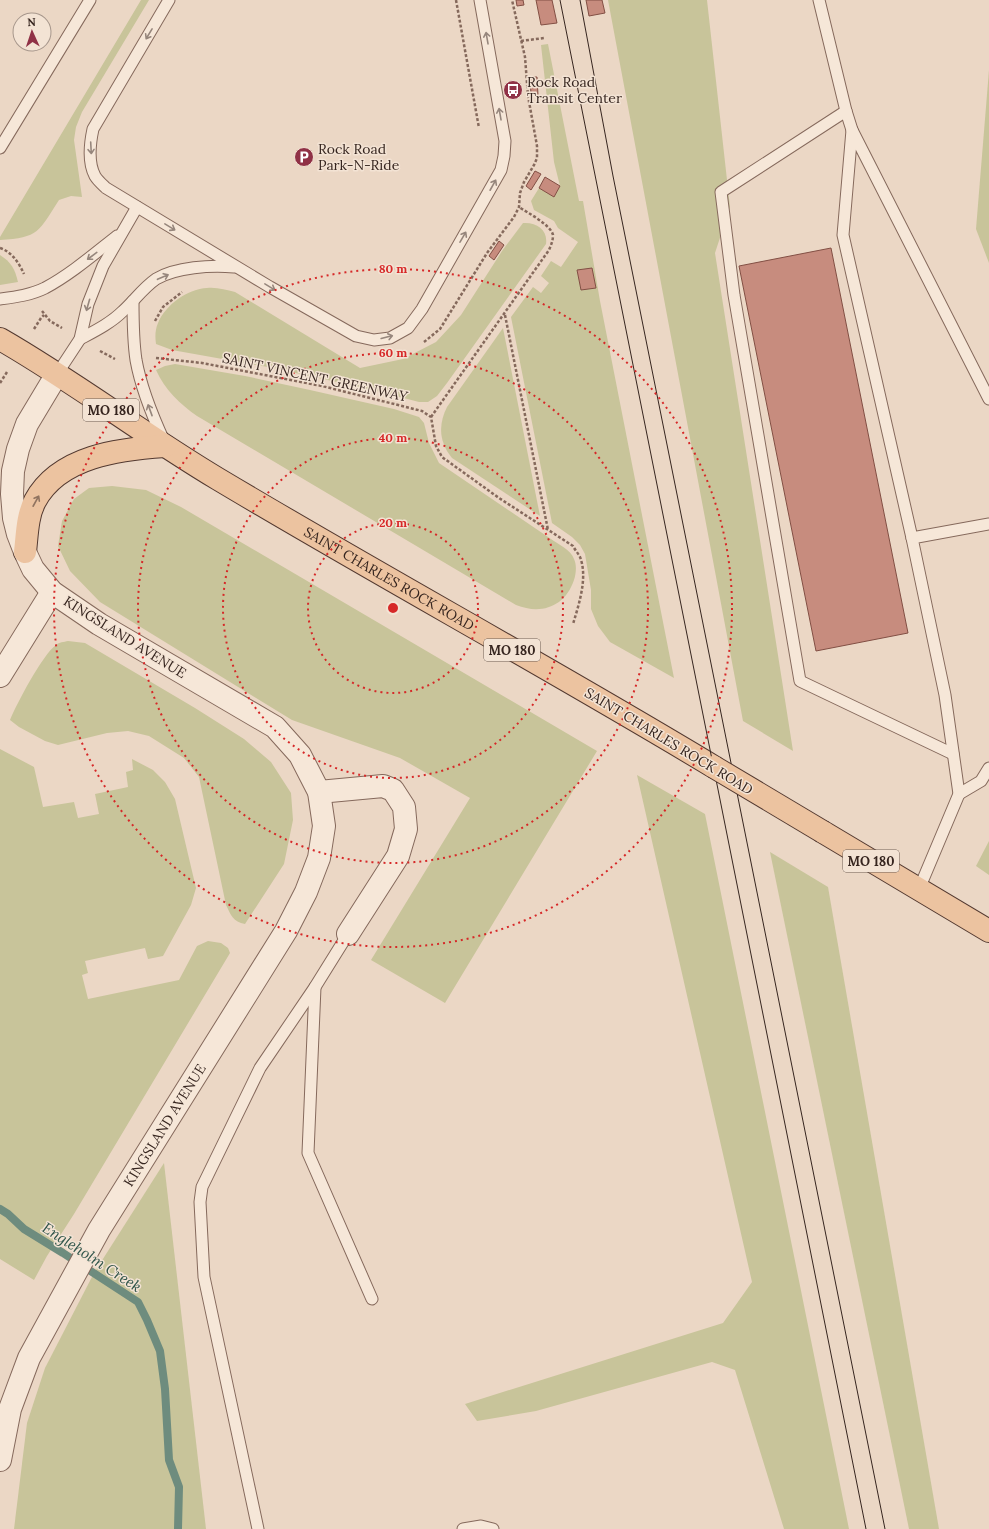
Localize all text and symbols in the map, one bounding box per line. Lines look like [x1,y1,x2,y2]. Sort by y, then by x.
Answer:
north arrow [12,12,52,52]
text: N [27,15,37,29]
one-way arrow [145,28,153,40]
one-way arrow [482,32,490,45]
place label: Rock Road Transit Center [527,73,622,107]
bus stop icon: Rock Road Transit Center [502,79,524,101]
one-way arrow [496,108,504,121]
place label: Rock Road Park-N-Ride [318,140,400,174]
one-way arrow [87,141,95,154]
parking icon: Rock Road Park-N-Ride [293,146,315,168]
one-way arrow [490,179,497,191]
one-way arrow [164,224,176,232]
one-way arrow [460,231,468,243]
one-way arrow [87,252,98,260]
text: 80 m [379,261,407,276]
one-way arrow [156,272,168,280]
one-way arrow [264,284,276,292]
one-way arrow [84,298,91,311]
one-way arrow [380,333,393,341]
text: 60 m [379,345,407,360]
street label: SAINT VINCENT GREENWAY [221,349,410,406]
road number: MO 180 [83,399,139,421]
one-way arrow [146,404,154,416]
text: 40 m [379,430,407,445]
one-way arrow [33,495,41,507]
text: 20 m [379,515,407,530]
street label: SAINT CHARLES ROCK ROAD [301,523,477,634]
street label: KINGSLAND AVENUE [60,592,190,682]
centre of rings [386,601,400,615]
road number: MO 180 [484,639,540,661]
street label: SAINT CHARLES ROCK ROAD [582,684,756,798]
road number: MO 180 [843,850,899,872]
street label: KINGSLAND AVENUE [119,1060,210,1190]
water label: Engleholm Creek [39,1218,145,1296]

